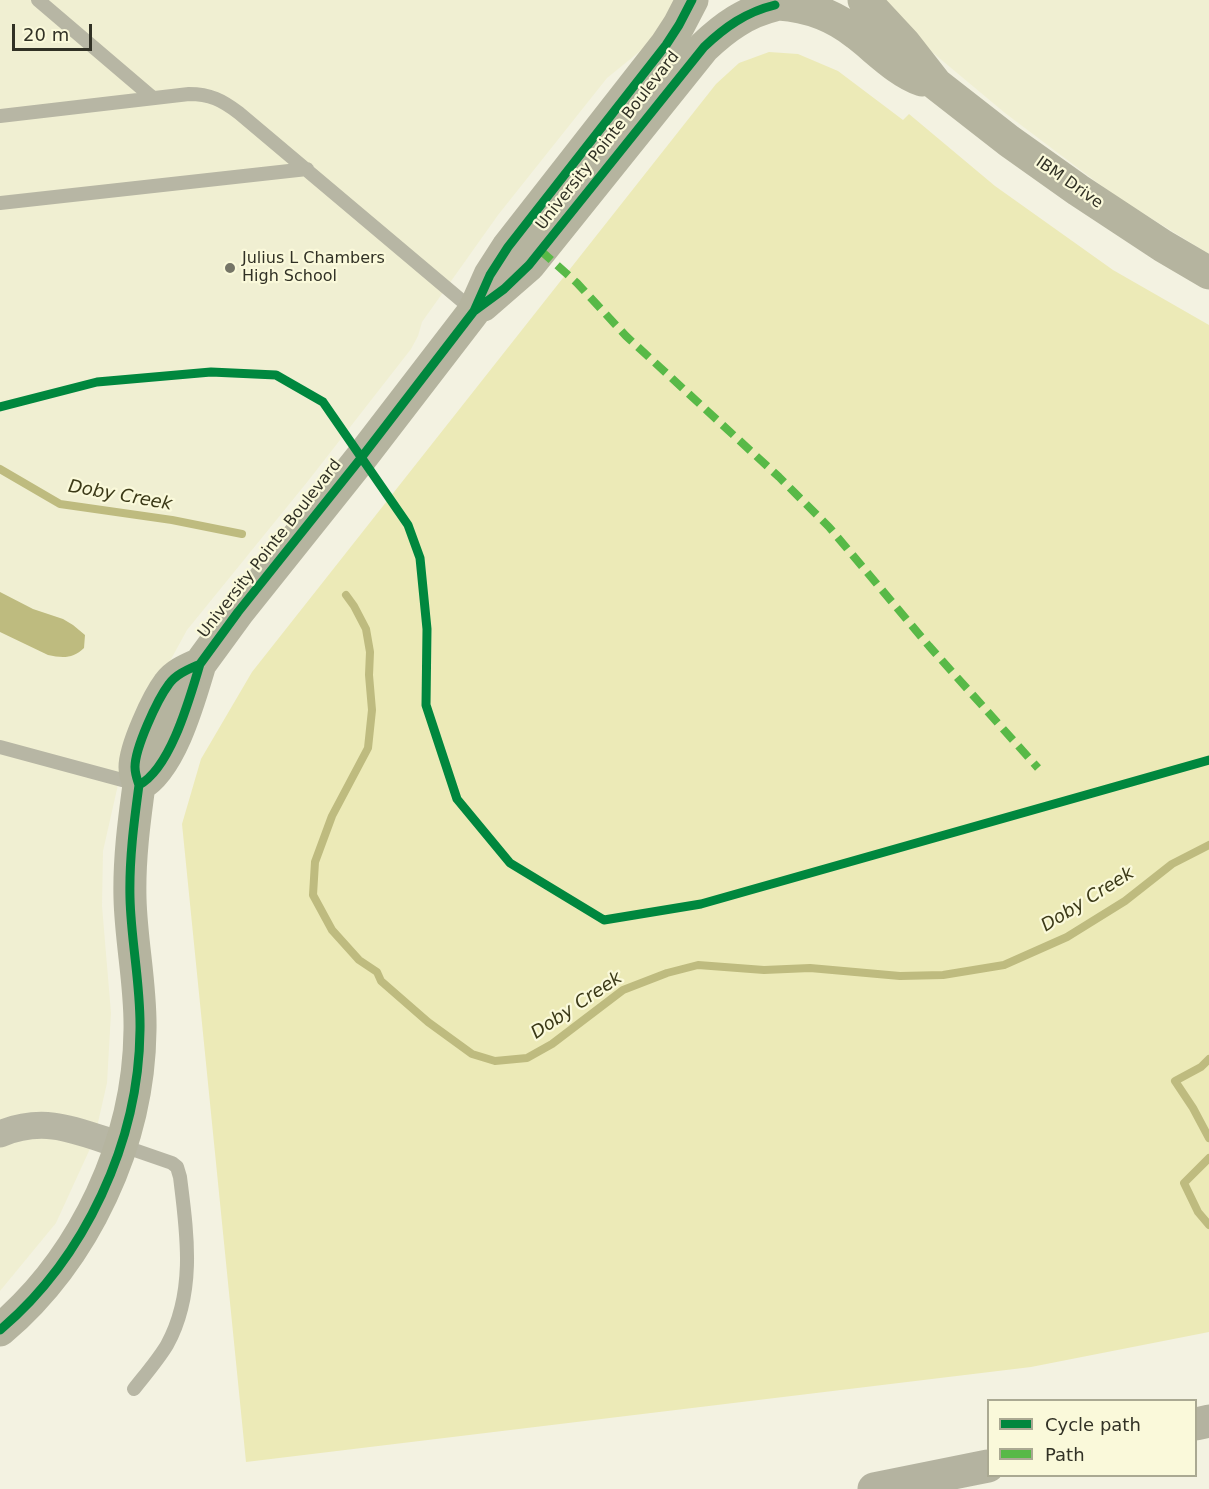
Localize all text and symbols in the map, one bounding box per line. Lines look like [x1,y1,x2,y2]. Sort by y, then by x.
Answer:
scale bar [15,12,94,50]
text: 20 m [23,24,69,45]
street label: University Pointe Boulevard [532,48,684,234]
street label: IBM Drive [1032,153,1106,213]
place label: Julius L Chambers High School [242,249,385,287]
marker: Julius L Chambers High School [223,261,237,275]
street label: University Pointe Boulevard [194,456,346,642]
water label: Doby Creek [66,476,174,516]
water label: Doby Creek [1038,863,1138,937]
water label: Doby Creek [527,968,627,1044]
legend [987,1399,1197,1477]
text: Cycle path [1045,1414,1141,1435]
text: Path [1045,1444,1085,1465]

